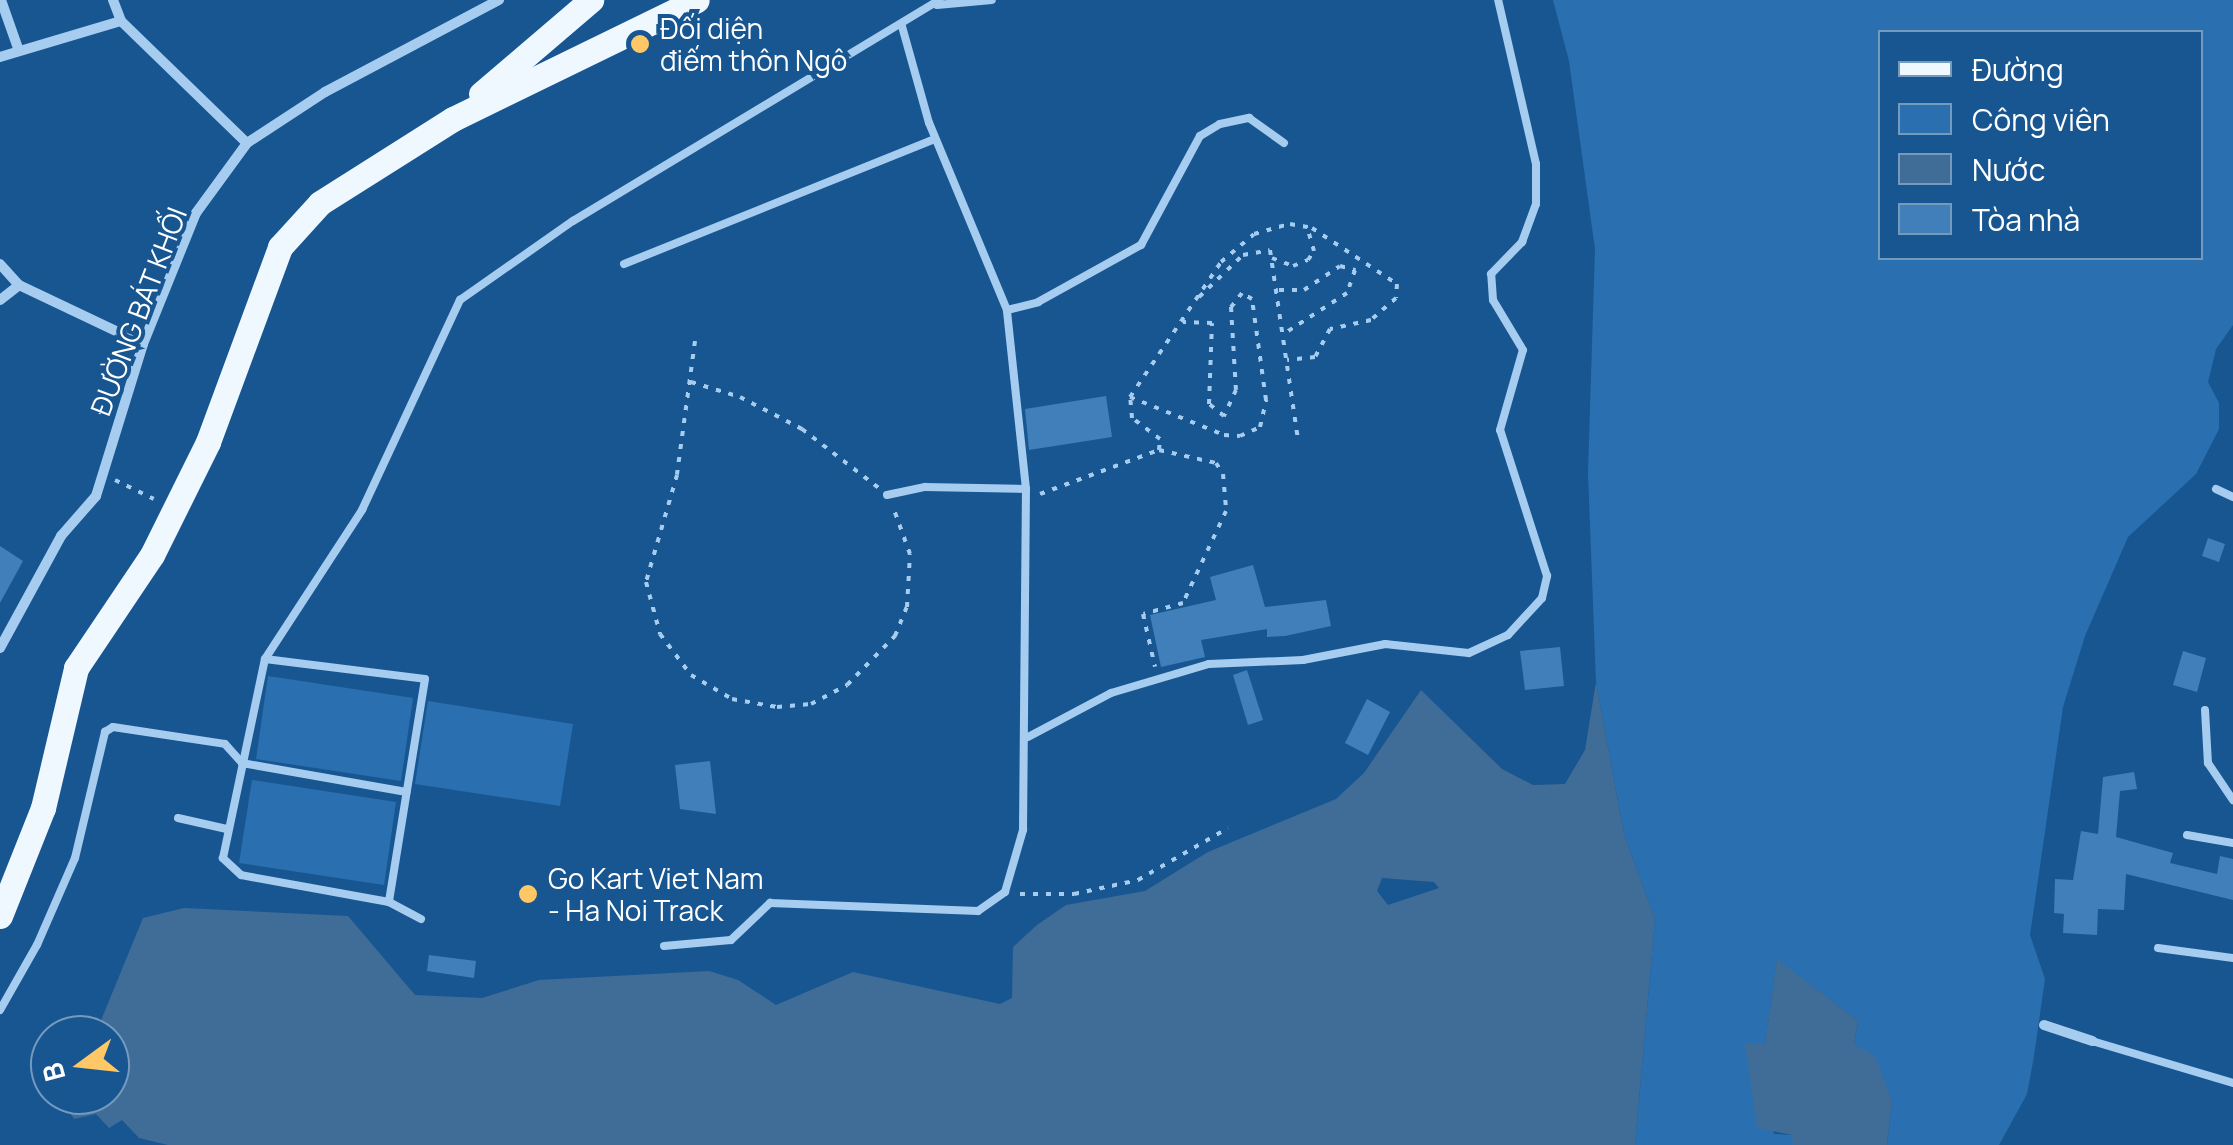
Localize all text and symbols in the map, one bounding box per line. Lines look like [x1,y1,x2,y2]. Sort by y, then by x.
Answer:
place label: Đối diện điếm thôn Ngô [660,11,847,77]
legend [1878,30,2203,260]
marker: Đối diện điếm thôn Ngô [629,33,651,55]
text: Đường [1972,49,2064,90]
text: Công viên [1972,99,2110,140]
text: Nước [1972,149,2045,190]
text: Tòa nhà [1972,199,2080,240]
street label: ĐƯỜNG BÁT KHỐI [83,202,193,420]
place label: Go Kart Viet Nam - Ha Noi Track [548,861,764,927]
marker: Go Kart Viet Nam - Ha Noi Track [517,883,539,905]
north arrow [30,1015,130,1115]
text: B [32,1059,74,1086]

